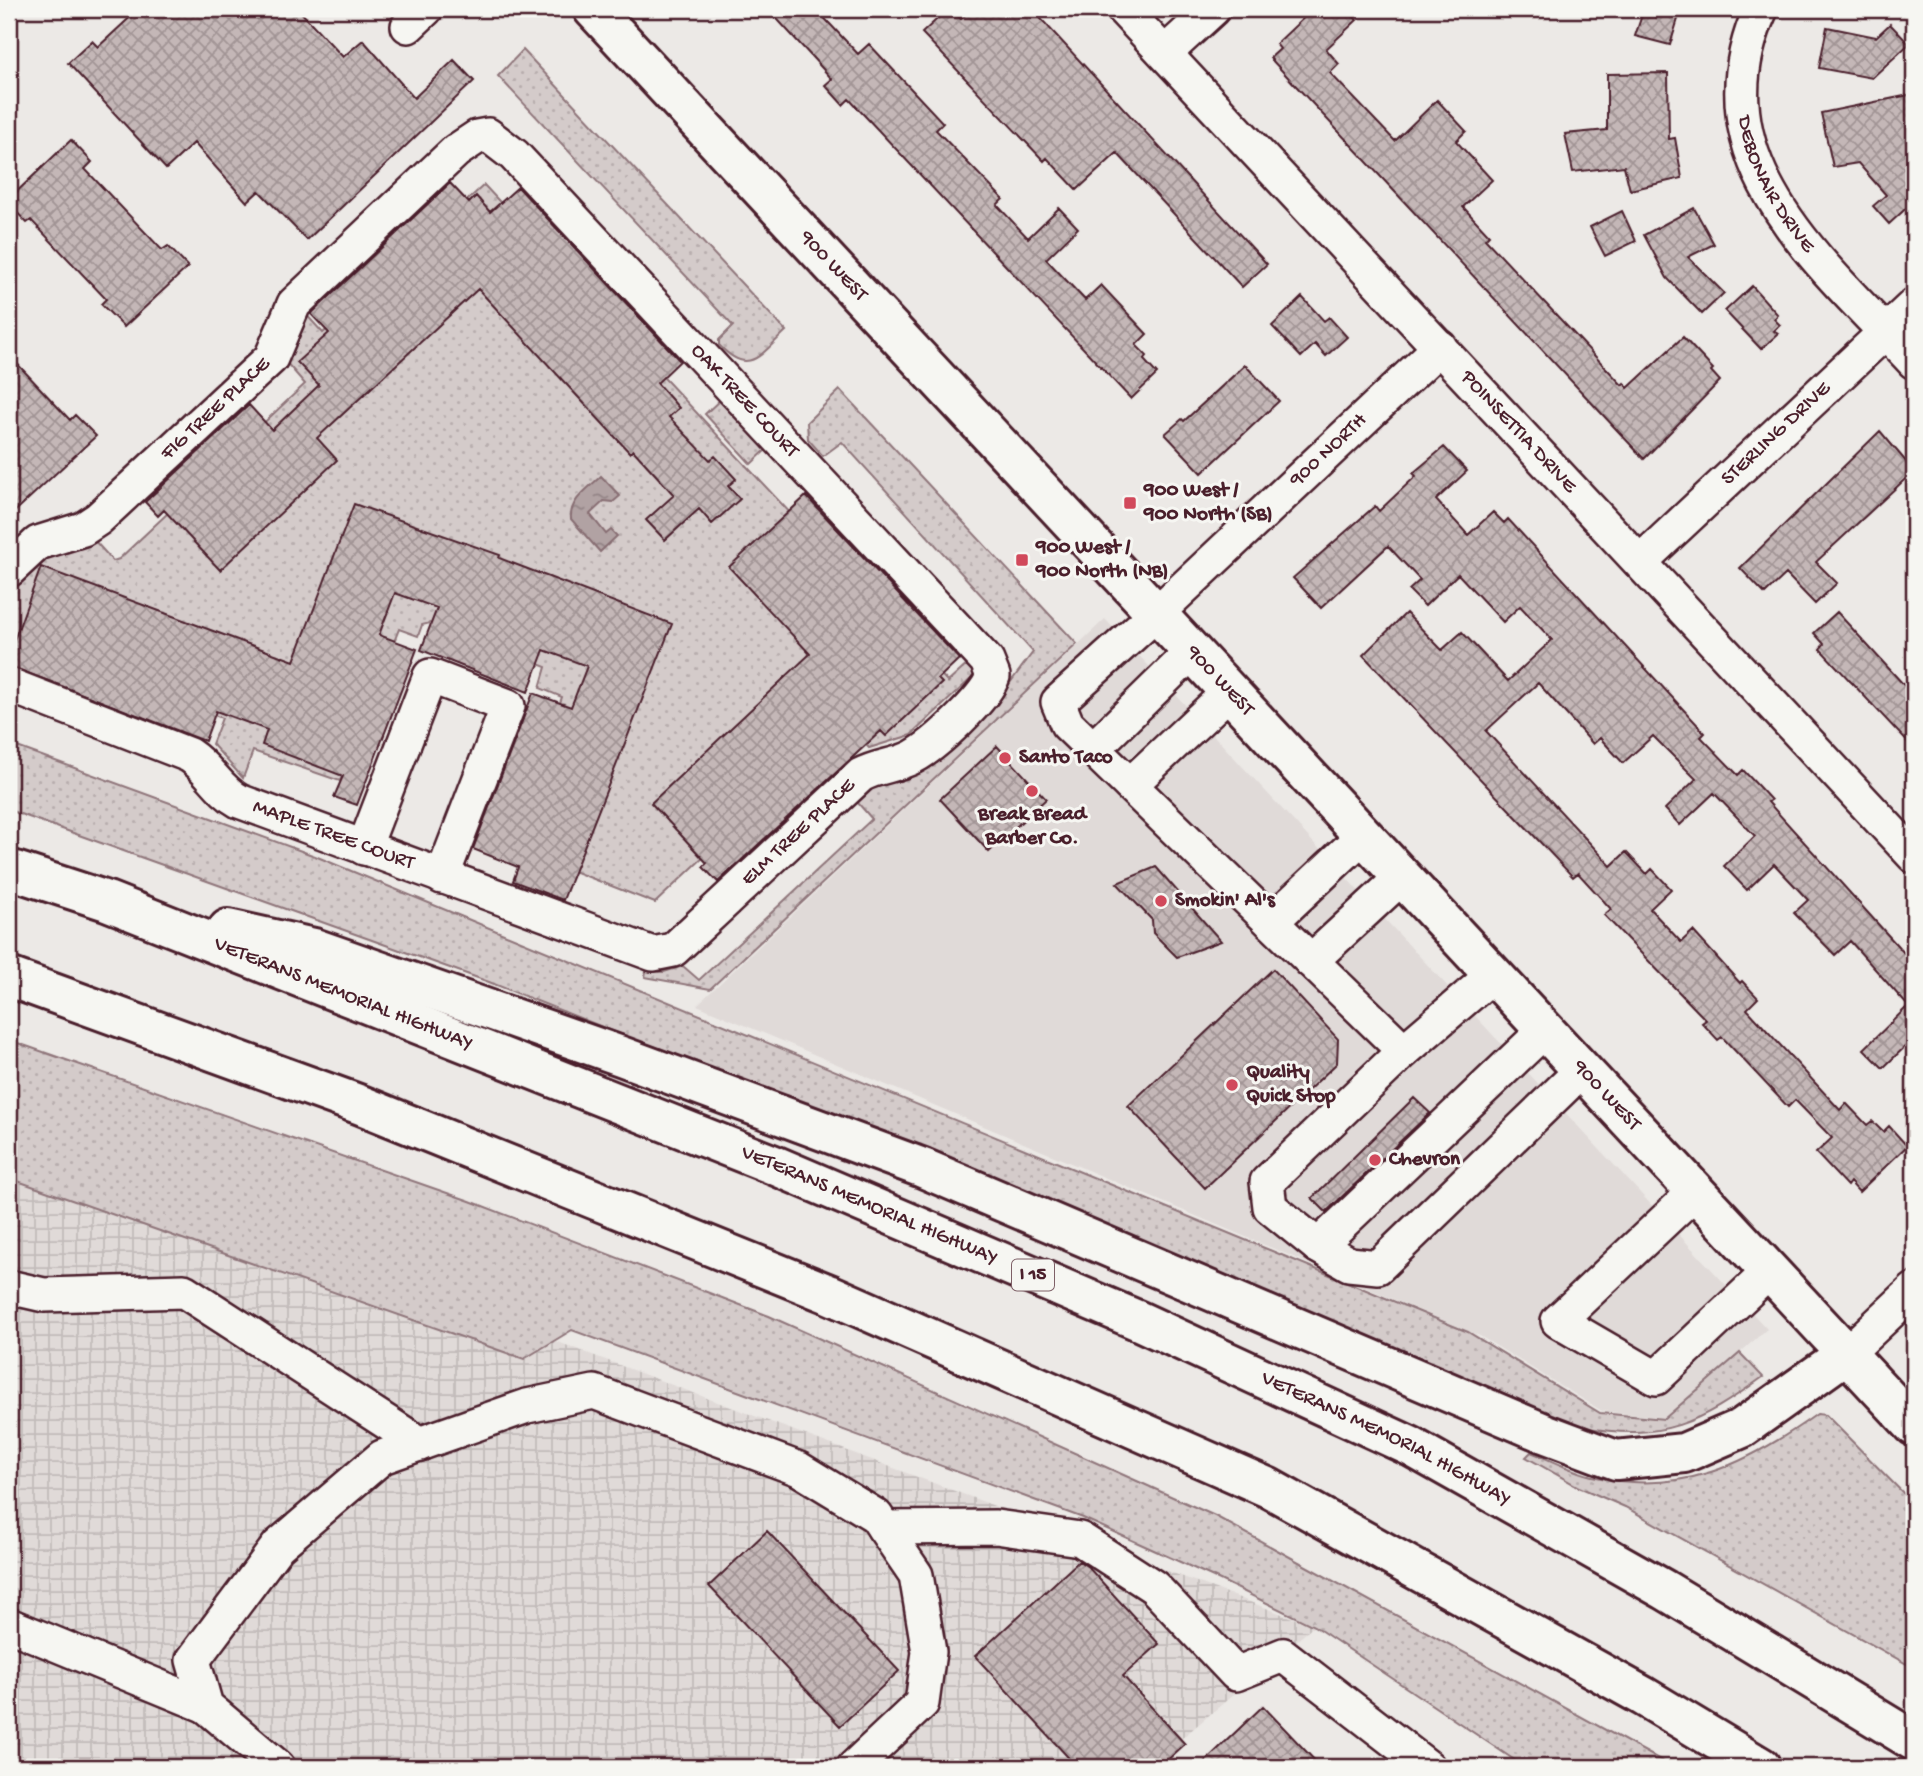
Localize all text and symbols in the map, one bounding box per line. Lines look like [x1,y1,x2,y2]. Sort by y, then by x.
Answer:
street label: DEBONAIR DRIVE [1730,112,1820,259]
street label: 900 WEST [793,225,873,308]
street label: OAK TREE COURT [685,339,804,464]
street label: FIG TREE PLACE [155,352,277,467]
street label: POINSETTIA DRIVE [1454,365,1582,499]
street label: STERLING DRIVE [1716,376,1837,491]
street label: 900 NORTH [1284,408,1374,494]
place label: 900 West / 900 North (SB) [1143,479,1273,528]
marker: 900 West / 900 North (SB) [1122,495,1138,511]
place label: 900 West / 900 North (NB) [1035,536,1169,585]
marker: 900 West / 900 North (NB) [1014,552,1030,568]
street label: 900 WEST [1180,640,1259,723]
place label: Santo Taco [1019,746,1113,771]
marker: Santo Taco [997,750,1013,766]
street label: ELM TREE PLACE [737,773,862,892]
marker: Break Bread Barber Co. [1024,783,1040,799]
street label: MAPLE TREE COURT [249,795,418,877]
place label: Break Bread Barber Co. [977,803,1089,852]
place label: Smokin' Al's [1175,889,1276,914]
marker: Smokin' Al's [1153,893,1169,909]
street label: VETERANS MEMORIAL HIGHWAY [209,932,476,1057]
street label: 900 WEST [1566,1054,1646,1137]
place label: Quality Quick Stop [1246,1061,1336,1110]
marker: Quality Quick Stop [1224,1077,1240,1093]
street label: VETERANS MEMORIAL HIGHWAY [736,1140,1001,1271]
place label: Chevron [1388,1148,1461,1173]
marker: Chevron [1367,1152,1383,1168]
road number: I 15 [1012,1260,1054,1290]
street label: VETERANS MEMORIAL HIGHWAY [1256,1366,1515,1513]

